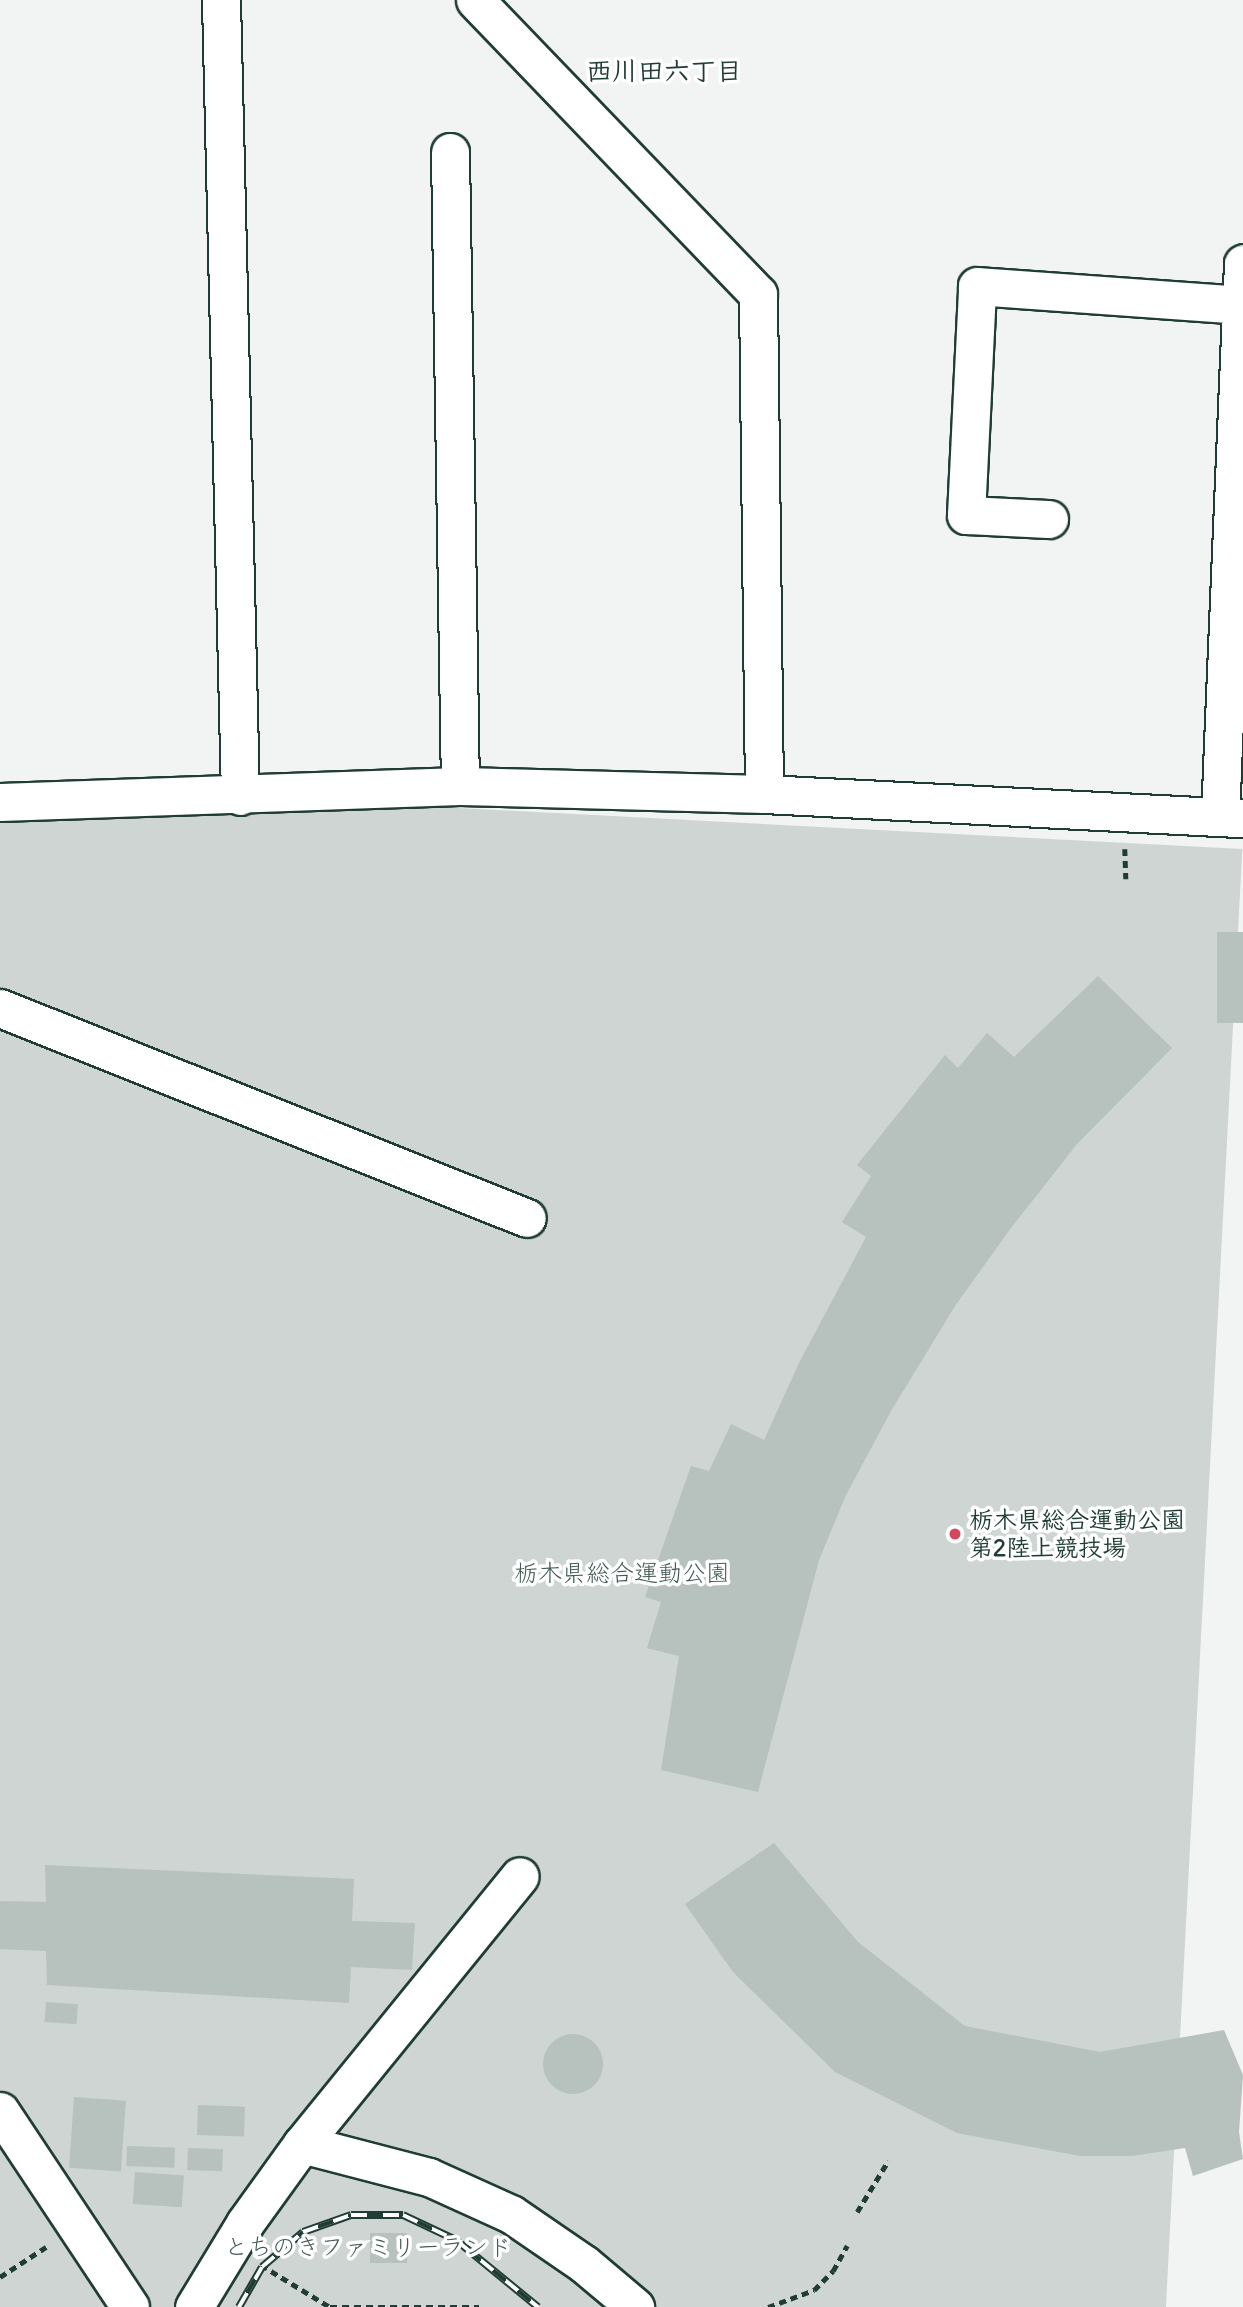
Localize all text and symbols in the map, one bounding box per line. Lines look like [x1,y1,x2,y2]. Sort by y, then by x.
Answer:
district label: 西川田六丁目 [586,55,742,87]
place label: 栃木県総合運動公園 第2陸上競技場 [969,1506,1185,1562]
marker: 栃木県総合運動公園 第2陸上競技場 [947,1526,963,1542]
park label: 栃木県総合運動公園 [514,1559,730,1587]
park label: とちのきファミリーランド [224,2233,512,2261]

